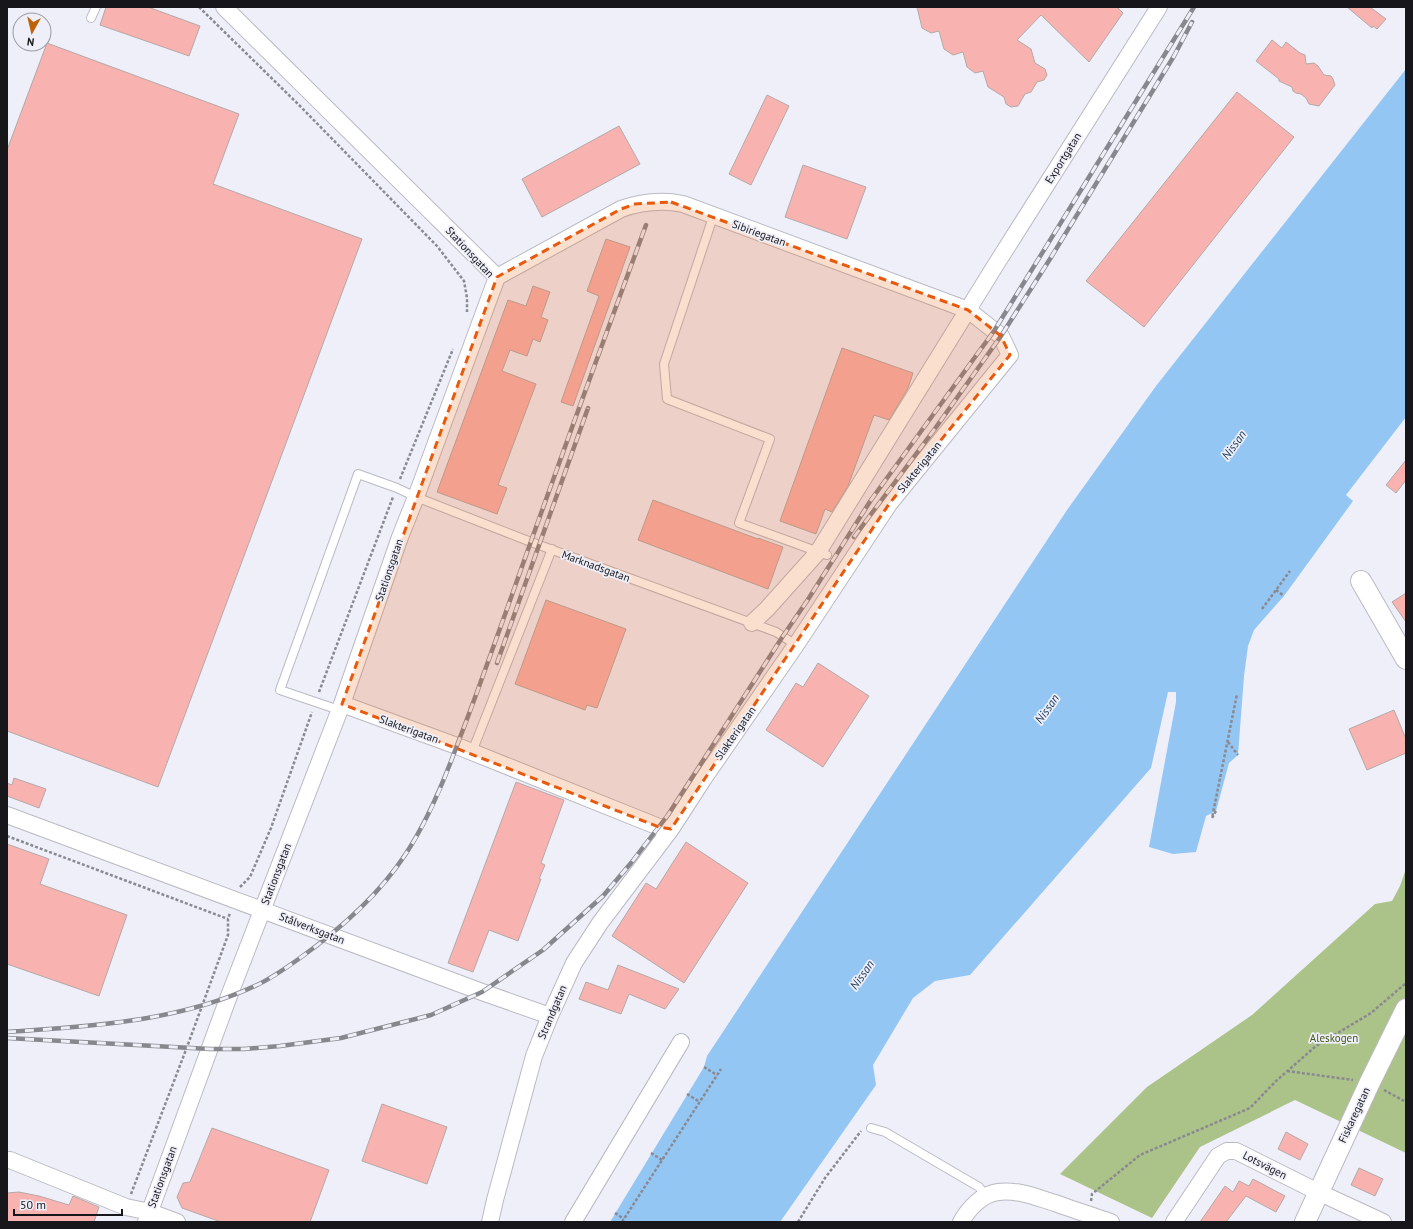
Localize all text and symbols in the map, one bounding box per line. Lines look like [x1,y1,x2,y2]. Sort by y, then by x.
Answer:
north arrow [12,12,52,52]
text: N [26,34,35,49]
street label: Exportgatan [1042,130,1084,186]
street label: Sibiriegatan [730,217,788,249]
street label: Stationsgatan [443,224,497,280]
water label: Nissan [1218,427,1249,462]
street label: Slakterigatan [894,438,944,496]
street label: Stationsgatan [372,537,406,603]
street label: Marknadsgatan [560,547,632,585]
water label: Nissan [1031,691,1062,726]
street label: Slakterigatan [711,703,759,763]
street label: Slakterigatan [377,712,441,746]
street label: Stationsgatan [258,841,294,907]
street label: Stålverksgatan [277,909,347,947]
water label: Nissan [846,957,877,992]
street label: Strandgatan [534,983,570,1041]
park label: Aleskogen [1310,1031,1358,1045]
street label: Fiskaregatan [1335,1085,1373,1145]
street label: Stationsgatan [144,1144,180,1210]
street label: Lotsvägen [1241,1148,1289,1182]
scale bar [14,1191,122,1217]
text: 50 m [20,1197,46,1212]

